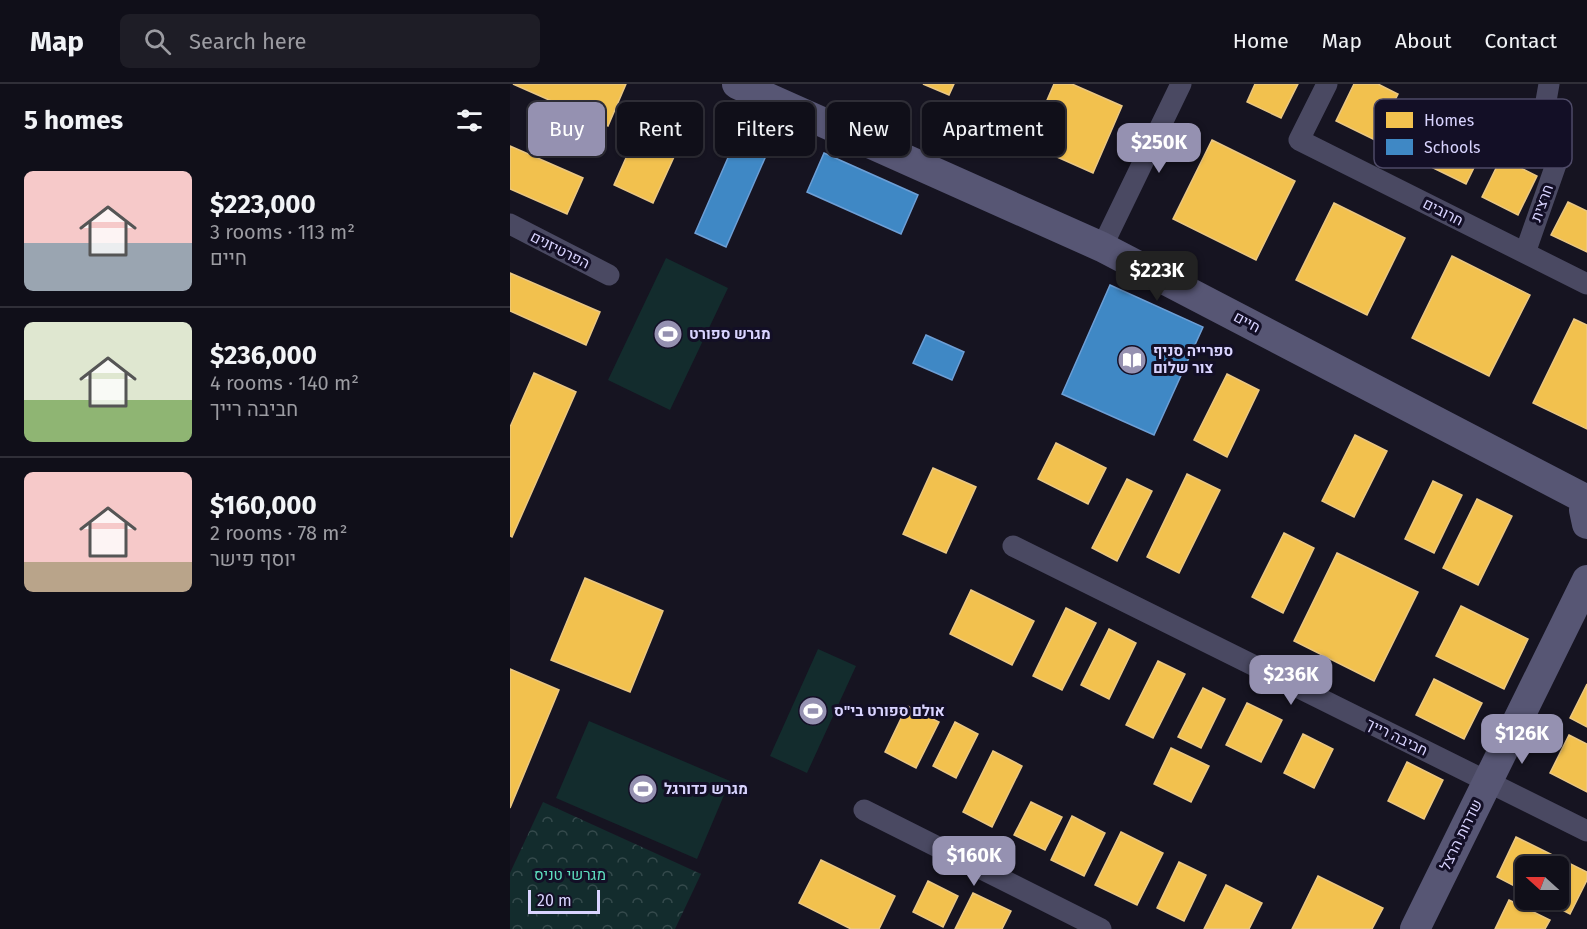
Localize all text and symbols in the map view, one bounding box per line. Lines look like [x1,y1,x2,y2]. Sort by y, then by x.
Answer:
search box [120,14,540,68]
text: Map [30,25,84,58]
icon: search [141,25,174,58]
text: Search here [189,28,307,55]
text: Home [1233,28,1289,54]
text: Map [1322,28,1362,54]
text: About [1395,28,1452,54]
text: Contact [1485,28,1557,54]
legend [1374,99,1572,168]
chip: Buy [528,102,605,156]
chip: Rent [617,102,703,156]
chip: Filters [715,102,815,156]
chip: New [827,102,910,156]
chip: Apartment [922,102,1065,156]
icon: filters [453,104,486,137]
text: 5 homes [24,105,123,136]
text: Homes [1424,111,1474,130]
pin: $250K [1117,123,1201,174]
text: $250K [1131,130,1187,154]
text: Schools [1424,138,1481,157]
street label: חרצית [1527,182,1557,224]
text: $223,000 [210,189,316,220]
street label: חרובים [1420,194,1466,230]
icon: home [72,195,144,267]
text: 3 rooms · 113 m² [210,220,355,244]
street label: הפרטיזנים [527,227,593,273]
text: חיים [210,246,247,270]
pin: $223K [1115,251,1199,302]
text: $223K [1130,258,1184,282]
street label: חיים [1231,308,1263,336]
sports icon: מגרש ספורט [652,318,684,350]
place label: מגרש ספורט [689,325,771,343]
text: $236,000 [210,340,317,371]
place label: ספרייה סניף צור שלום [1153,342,1233,377]
library icon: ספרייה סניף צור שלום [1116,344,1148,376]
icon: home [72,346,144,418]
text: 4 rooms · 140 m² [210,371,359,395]
text: חביבה רייך [210,397,298,421]
text: $160,000 [210,490,317,521]
icon: home [72,496,144,568]
text: 2 rooms · 78 m² [210,521,347,545]
text: יוסף פישר [210,547,296,571]
pin: $236K [1249,655,1333,706]
text: $236K [1263,662,1319,686]
sports icon: אולם ספורט בי"ס [797,695,829,727]
place label: אולם ספורט בי"ס [834,702,945,720]
street label: חביבה רייך [1363,714,1431,760]
pin: $126K [1480,714,1564,765]
text: $126K [1495,721,1549,745]
sports icon: מגרש כדורגל [627,773,659,805]
place label: מגרש כדורגל [664,780,748,798]
street label: שדרות הרצל [1436,796,1486,874]
pin: $160K [932,836,1016,887]
text: $160K [946,843,1002,867]
north arrow [1515,856,1569,910]
map controls [1515,856,1569,910]
park label: מגרשי טניס [534,866,606,884]
scale bar [528,887,600,914]
text: 20 m [537,891,572,910]

